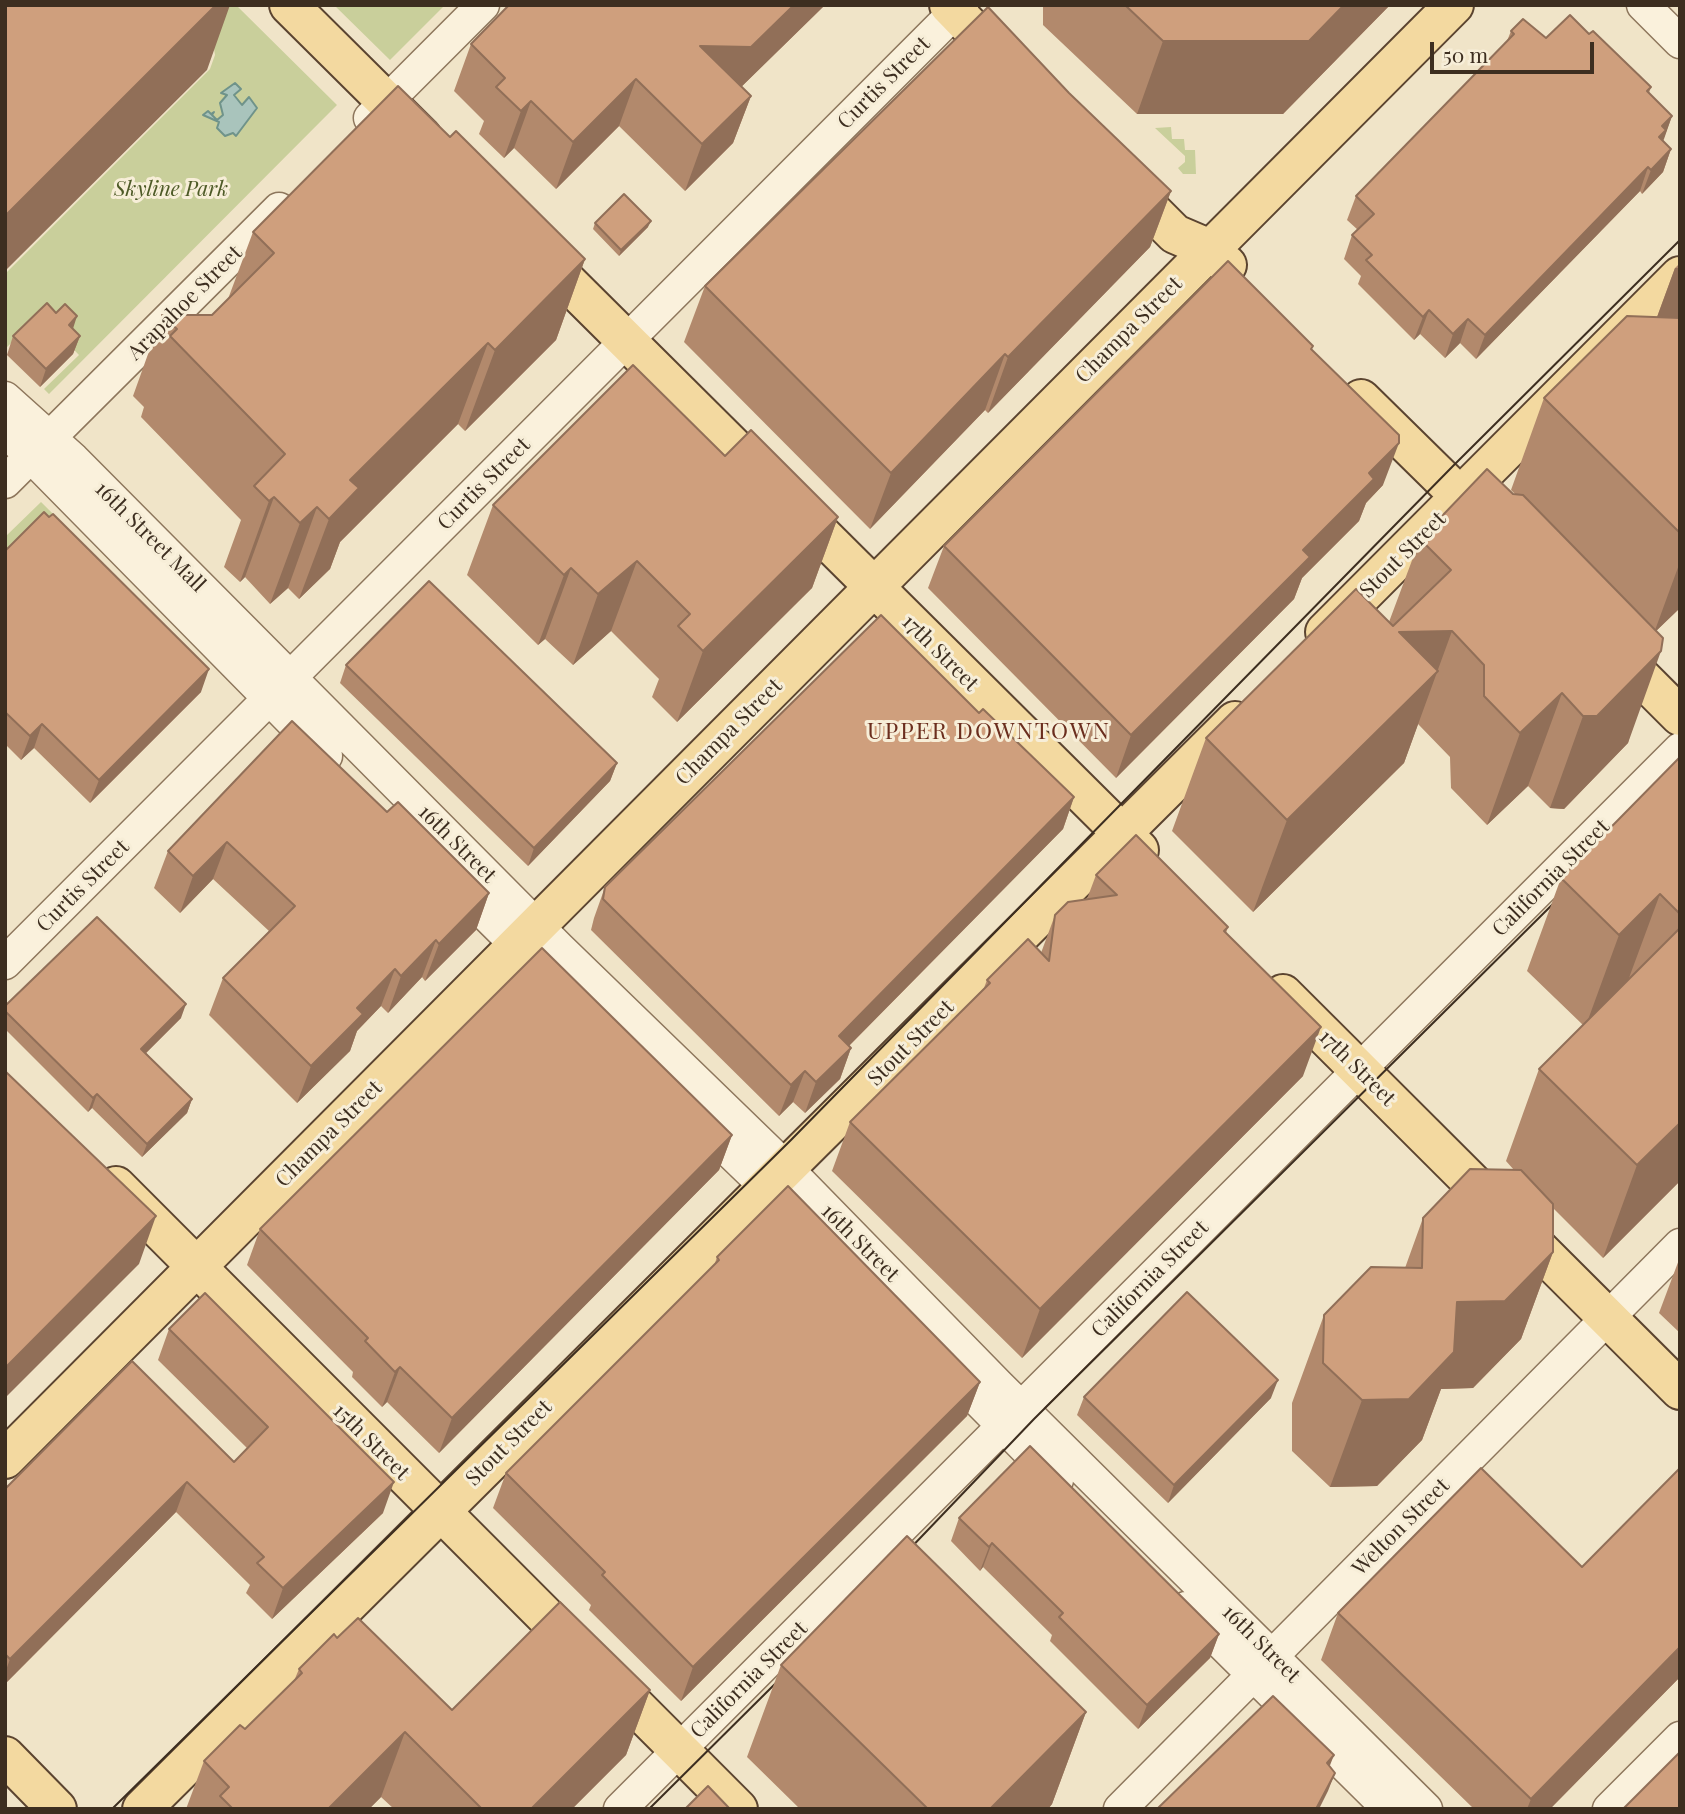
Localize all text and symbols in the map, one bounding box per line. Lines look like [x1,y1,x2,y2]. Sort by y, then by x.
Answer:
scale bar [1433,28,1598,72]
street label: Curtis Street [832,31,936,135]
text: 50 m [1443,40,1488,68]
park label: Skyline Park [114,176,228,202]
street label: Arapahoe Street [122,240,248,366]
street label: Champa Street [1071,272,1187,388]
street label: Curtis Street [432,432,536,536]
street label: 16th Street Mall [90,477,210,597]
street label: Stout Street [1355,507,1451,603]
street label: 17th Street [897,610,983,696]
street label: Champa Street [671,674,787,790]
district label: UPPER DOWNTOWN [869,718,1109,746]
street label: 16th Street [413,800,501,888]
street label: California Street [1487,814,1615,942]
street label: Curtis Street [31,834,135,938]
street label: Stout Street [863,995,959,1091]
street label: 17th Street [1314,1025,1400,1111]
street label: Champa Street [271,1076,387,1192]
street label: 16th Street [816,1199,904,1287]
street label: California Street [1086,1215,1214,1343]
street label: Stout Street [461,1395,557,1491]
street label: 15th Street [328,1399,414,1485]
street label: Welton Street [1347,1473,1455,1581]
street label: 16th Street [1217,1600,1305,1688]
street label: California Street [685,1616,813,1744]

